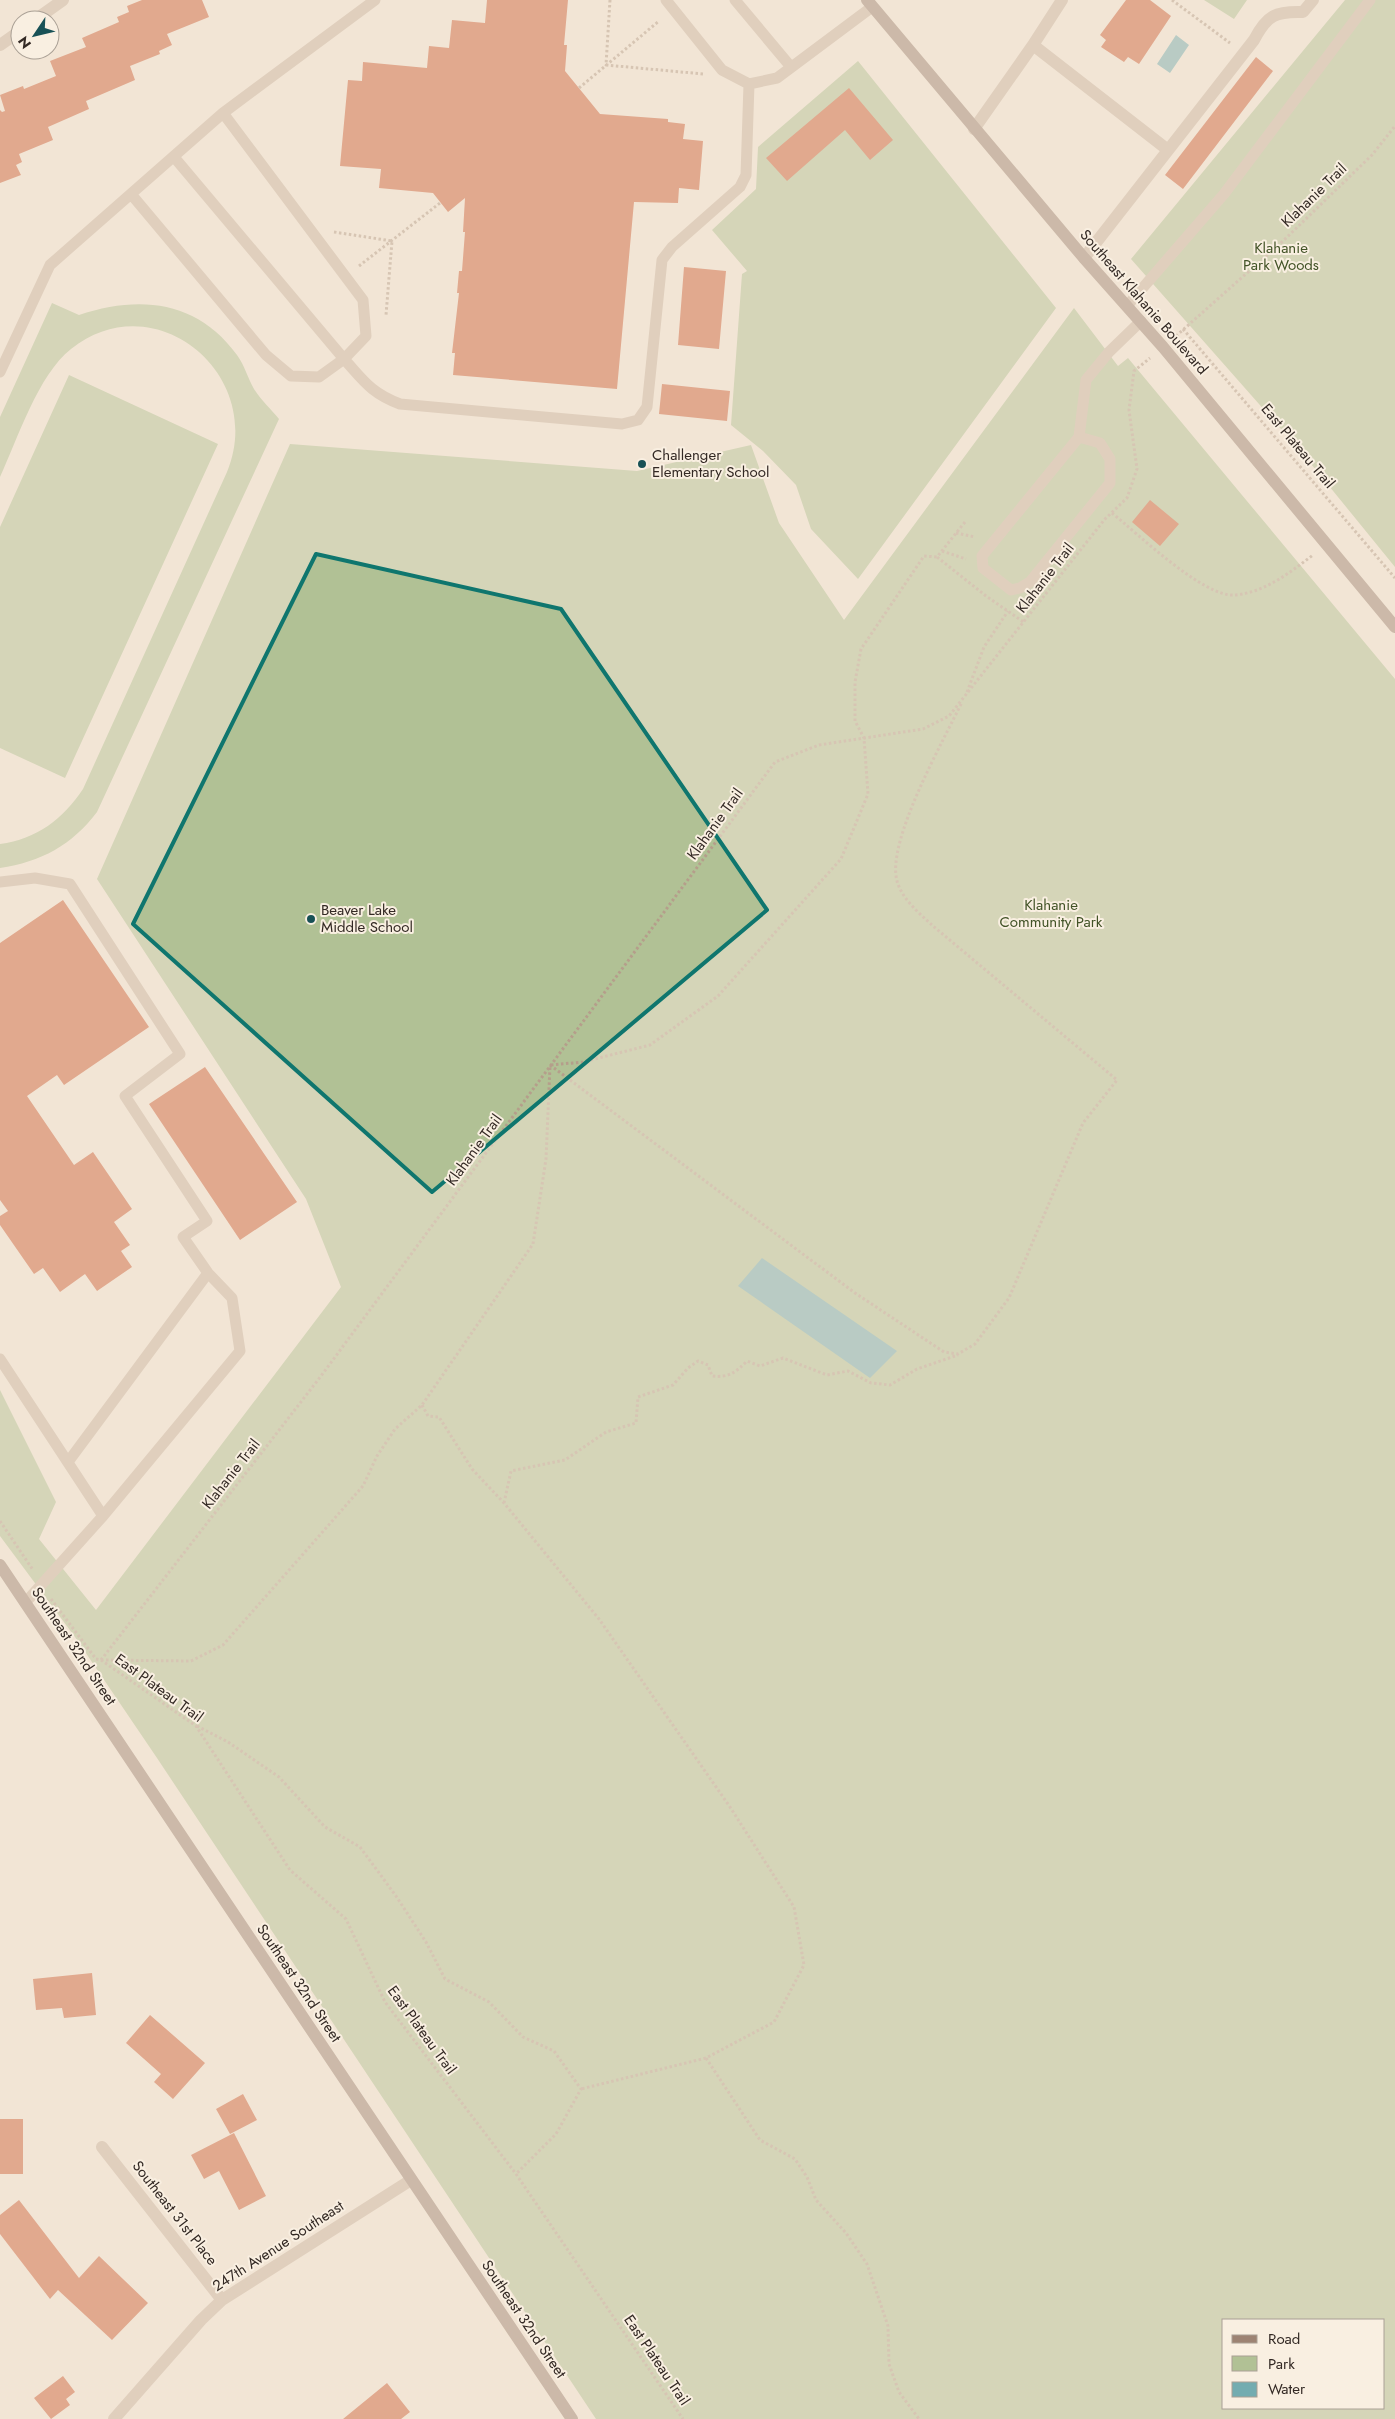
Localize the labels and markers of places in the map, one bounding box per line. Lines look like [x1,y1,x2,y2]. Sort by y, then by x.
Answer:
place label: Challenger Elementary School [652,444,769,483]
marker: Challenger Elementary School [636,458,648,470]
place label: Beaver Lake Middle School [321,899,413,938]
marker: Beaver Lake Middle School [305,913,317,925]

